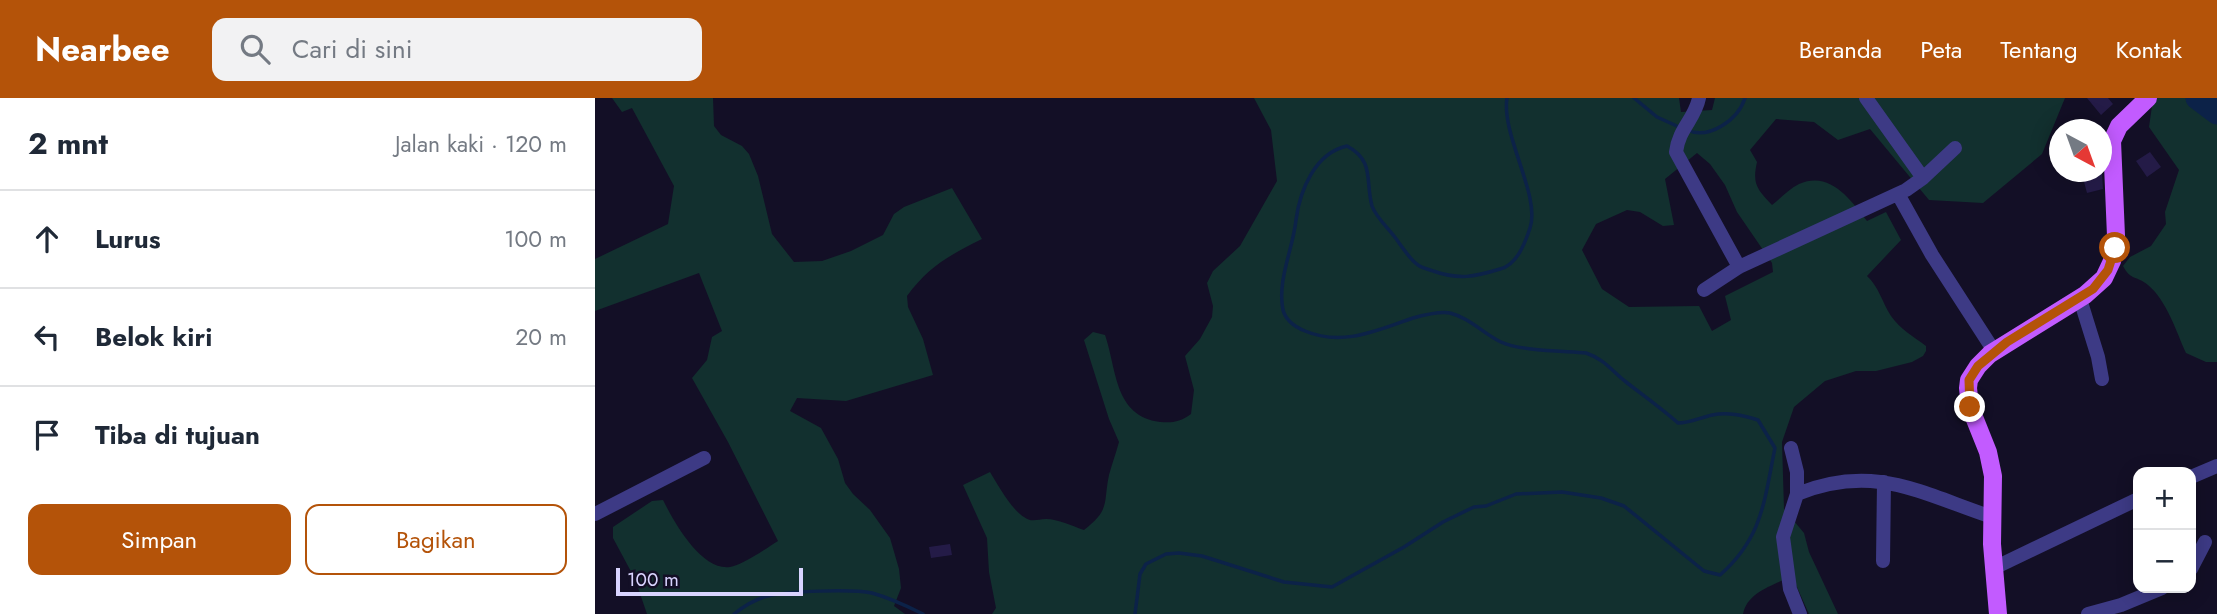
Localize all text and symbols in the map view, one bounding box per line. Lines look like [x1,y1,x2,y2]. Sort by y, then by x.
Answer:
search box [212,18,702,81]
text: Nearbee [35,26,170,73]
icon: search [236,30,274,68]
text: Cari di sini [292,30,412,68]
text: Beranda [1799,32,1882,67]
text: Peta [1920,32,1962,67]
text: Tentang [2000,32,2078,67]
text: Kontak [2116,32,2182,67]
north arrow [2049,119,2112,182]
text: 2 mnt [28,122,108,165]
text: Jalan kaki · 120 m [395,127,567,161]
icon: ahead [28,220,66,258]
text: Lurus [95,220,161,258]
text: 100 m [504,222,567,256]
route start [2099,232,2130,263]
icon: left [28,318,66,356]
text: Belok kiri [95,318,212,356]
text: 20 m [515,320,567,354]
route end [1954,391,1985,422]
icon: arrive [28,416,66,454]
text: Tiba di tujuan [95,416,260,454]
map controls [2133,467,2196,593]
button: + [2133,467,2196,530]
button: Simpan [28,504,291,575]
button: Bagikan [305,504,567,575]
button: − [2133,530,2196,593]
scale bar [616,565,803,597]
text: 100 m [627,566,679,593]

